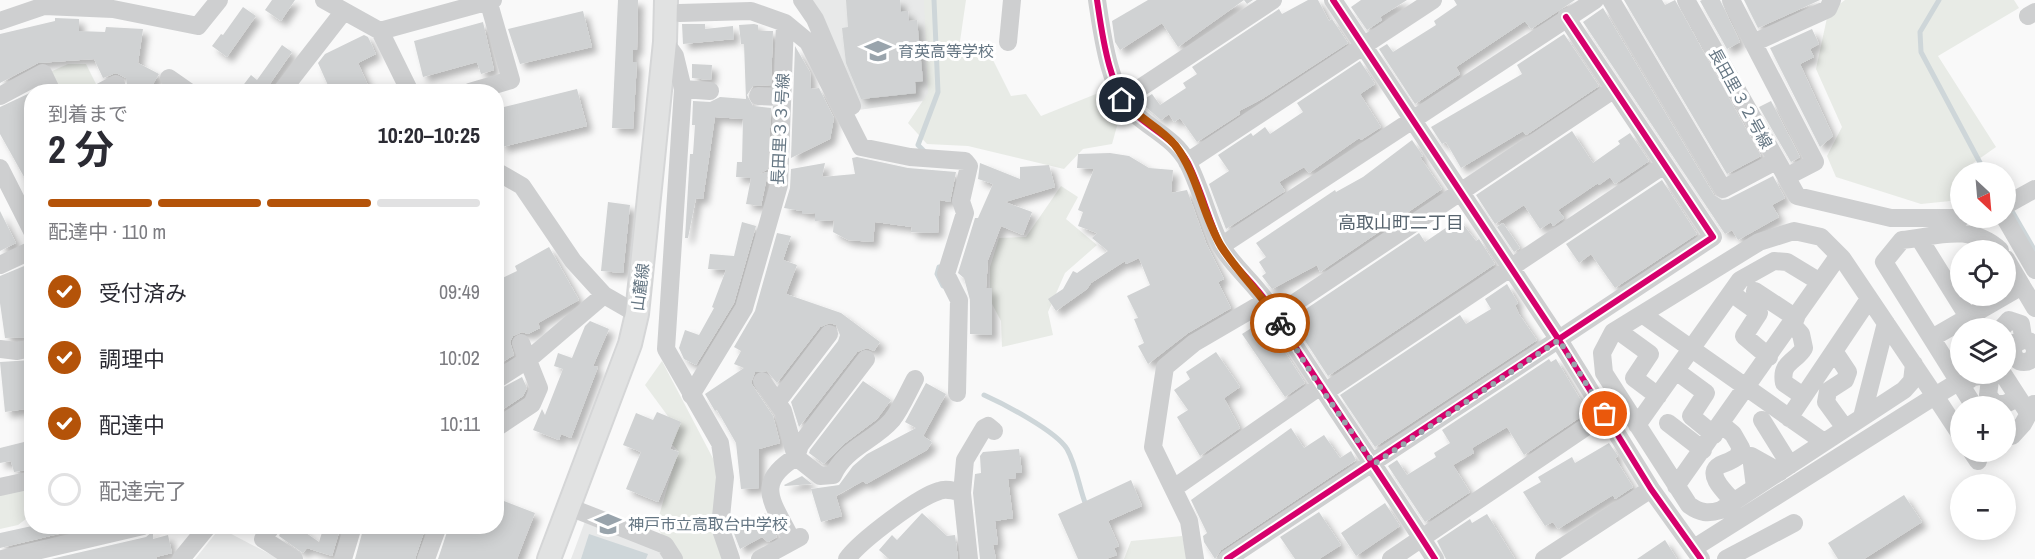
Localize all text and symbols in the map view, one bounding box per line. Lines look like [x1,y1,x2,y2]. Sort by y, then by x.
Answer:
school or university icon: 育英高等学校 [863,36,893,66]
place label: 育英高等学校 [898,40,994,62]
street label: 長田里３２号線 [1704,44,1778,152]
street label: 長田里３３号線 [766,72,794,186]
pin [1096,74,1147,125]
icon: home [1105,83,1138,116]
text: 到着まで [48,100,128,127]
text: 10:20–10:25 [378,120,480,150]
text: 2 分 [48,123,114,175]
north arrow [1950,162,2016,228]
map controls [1950,162,2016,540]
district label: 高取山町二丁目 [1338,210,1464,235]
text: 配達中 · 110 m [48,218,166,245]
button: locate [1950,240,2016,306]
street label: 山麓線 [626,262,654,312]
icon: check [48,275,81,308]
text: 受付済み [99,278,187,308]
text: 09:49 [439,278,480,305]
courier [1250,293,1310,353]
icon: bike [1264,307,1297,340]
button: layers [1950,318,2016,384]
icon: check [48,341,81,374]
text: 調理中 [99,344,165,374]
text: 10:02 [439,344,480,371]
pin [1579,388,1630,439]
button: + [1950,396,2016,462]
icon: bag [1588,397,1621,430]
icon: check [48,407,81,440]
text: 配達中 [99,410,165,440]
text: 10:11 [440,410,480,437]
button: − [1950,474,2016,540]
text: 配達完了 [99,476,187,506]
school or university icon: 神戸市立高取台中学校 [593,509,623,539]
place label: 神戸市立高取台中学校 [628,513,788,535]

